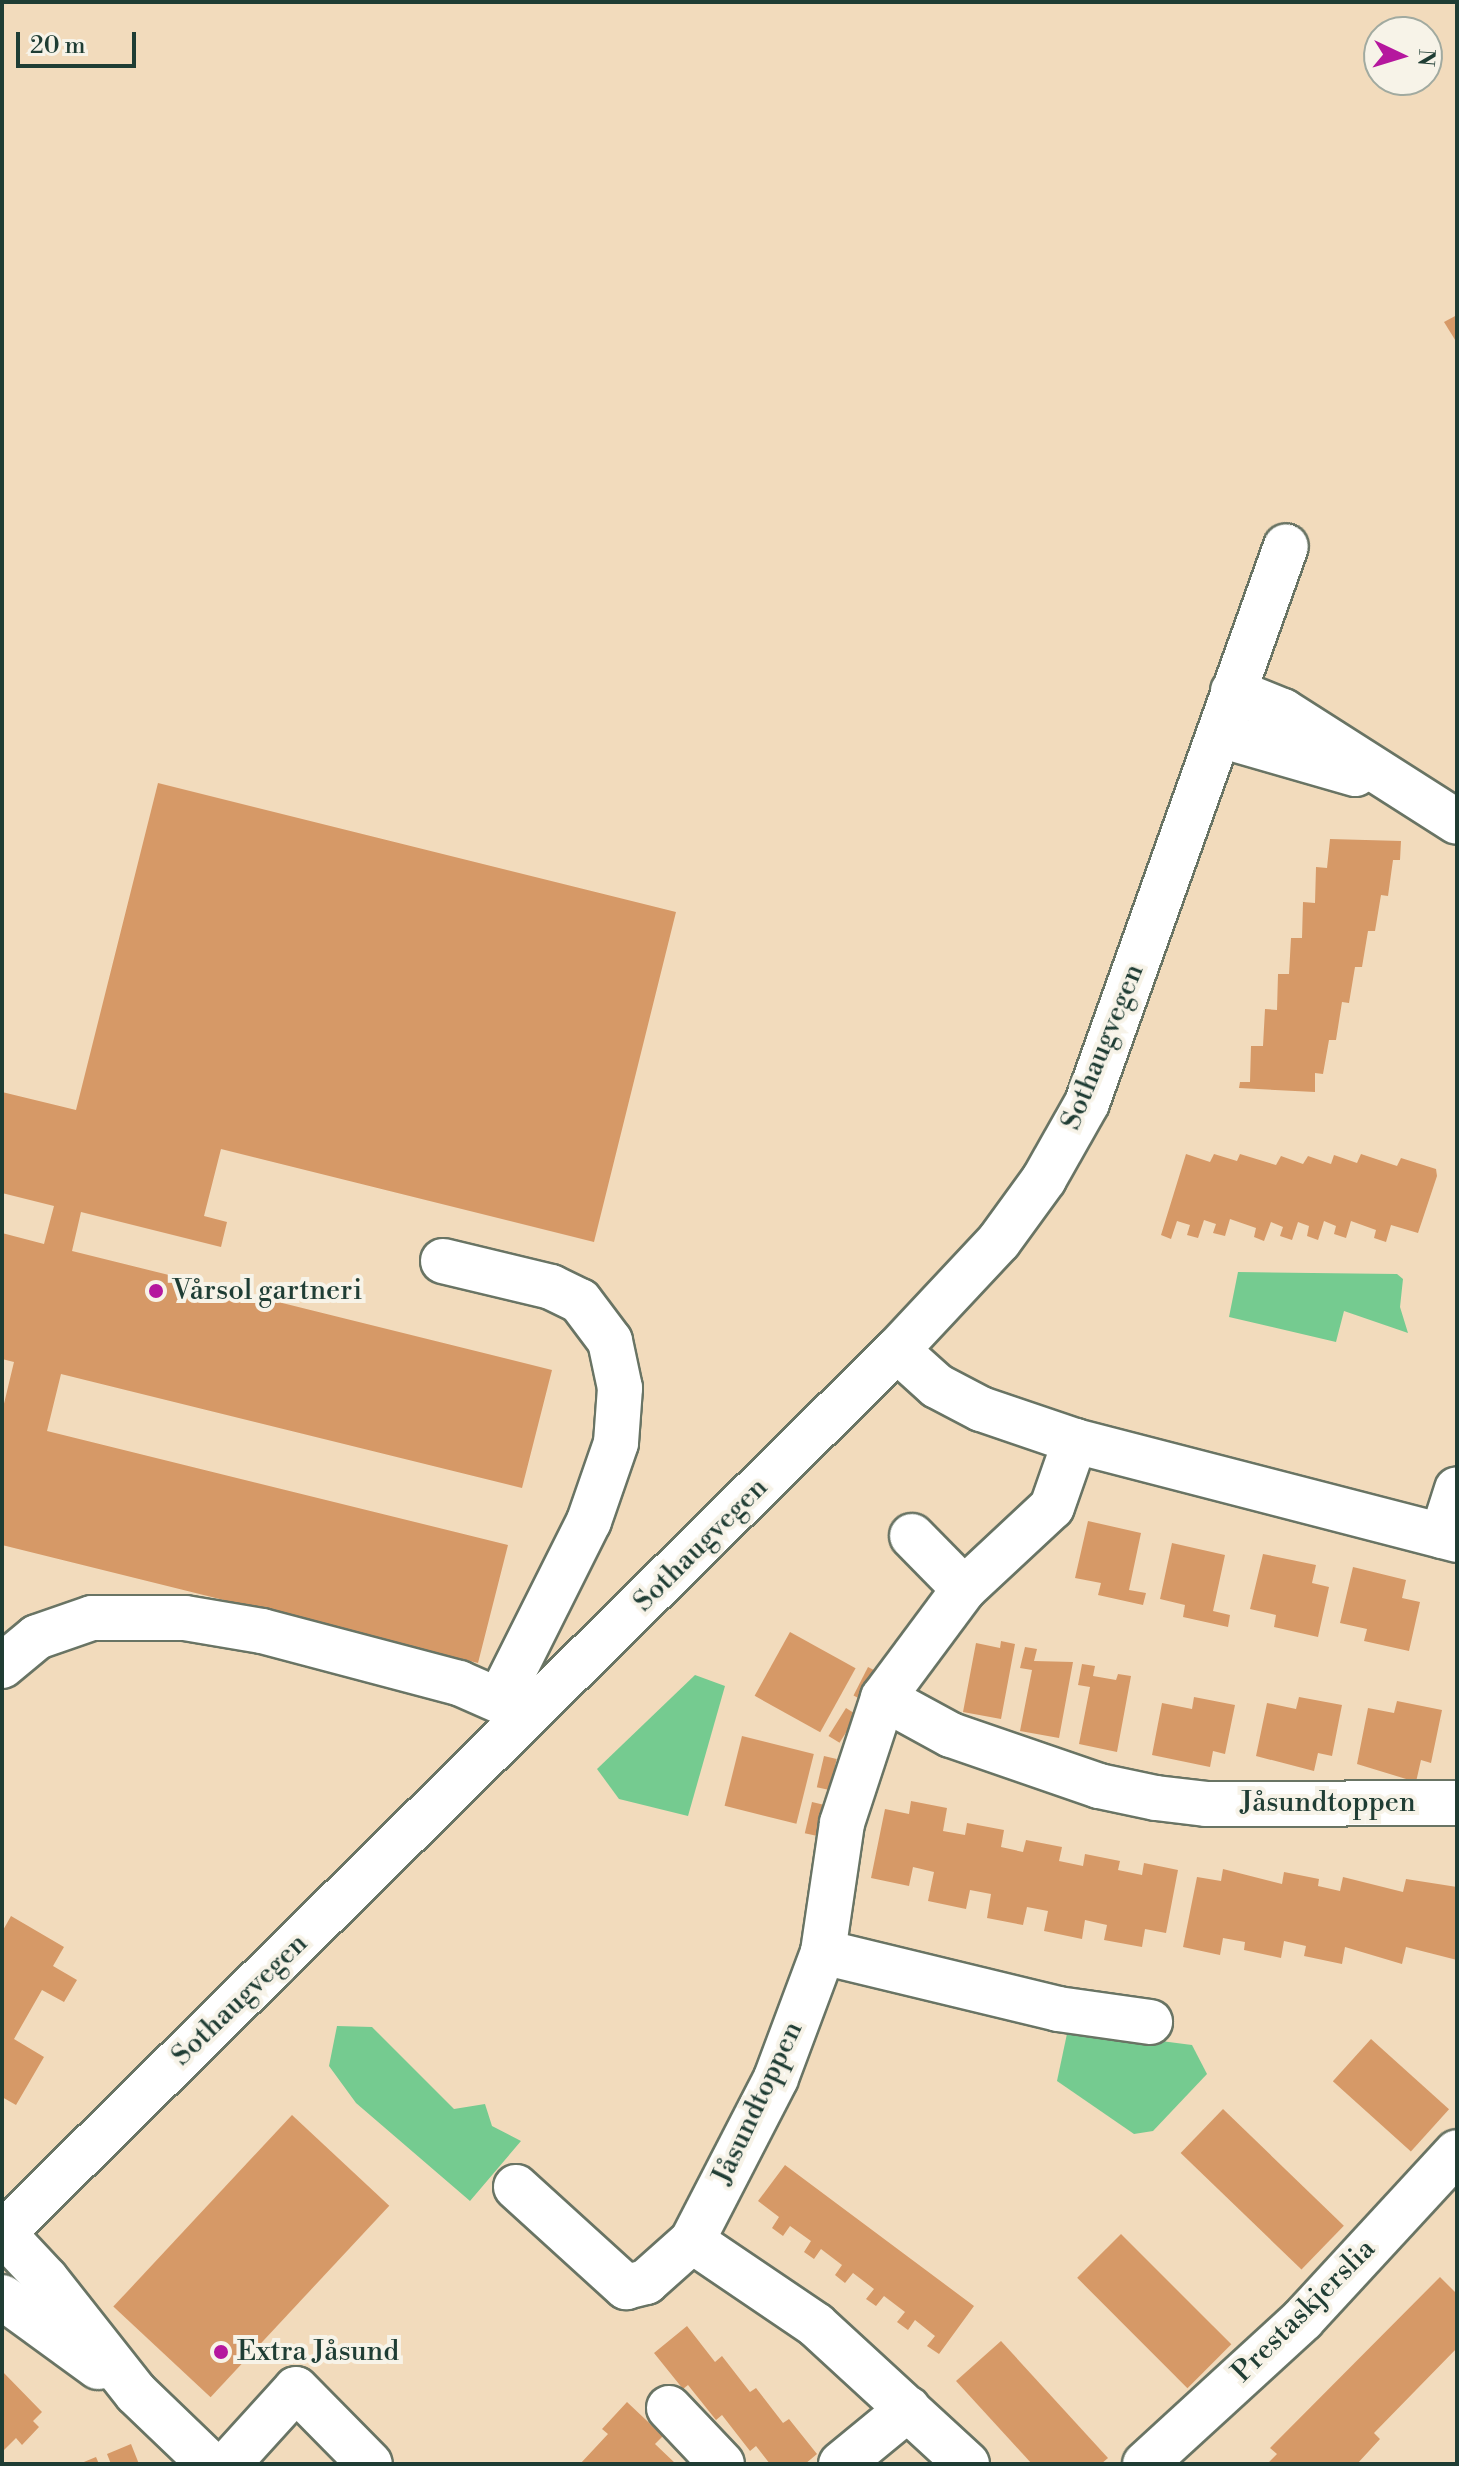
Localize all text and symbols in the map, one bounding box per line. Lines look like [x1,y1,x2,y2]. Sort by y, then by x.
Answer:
scale bar [20,16,140,66]
north arrow [1363,16,1443,96]
text: 20 m [30,31,86,61]
text: N [1411,48,1440,67]
street label: Sothaugvegen [1054,959,1152,1135]
place label: Vårsol gartneri [172,1274,362,1308]
marker: Vårsol gartneri [147,1282,165,1300]
street label: Sothaugvegen [627,1471,775,1619]
street label: Jåsundtoppen [1240,1786,1416,1820]
street label: Sothaugvegen [165,1927,315,2073]
street label: Jåsundtoppen [706,2016,810,2190]
street label: Prestaskjerslia [1225,2232,1383,2390]
place label: Extra Jåsund [237,2335,399,2369]
marker: Extra Jåsund [212,2343,230,2361]

